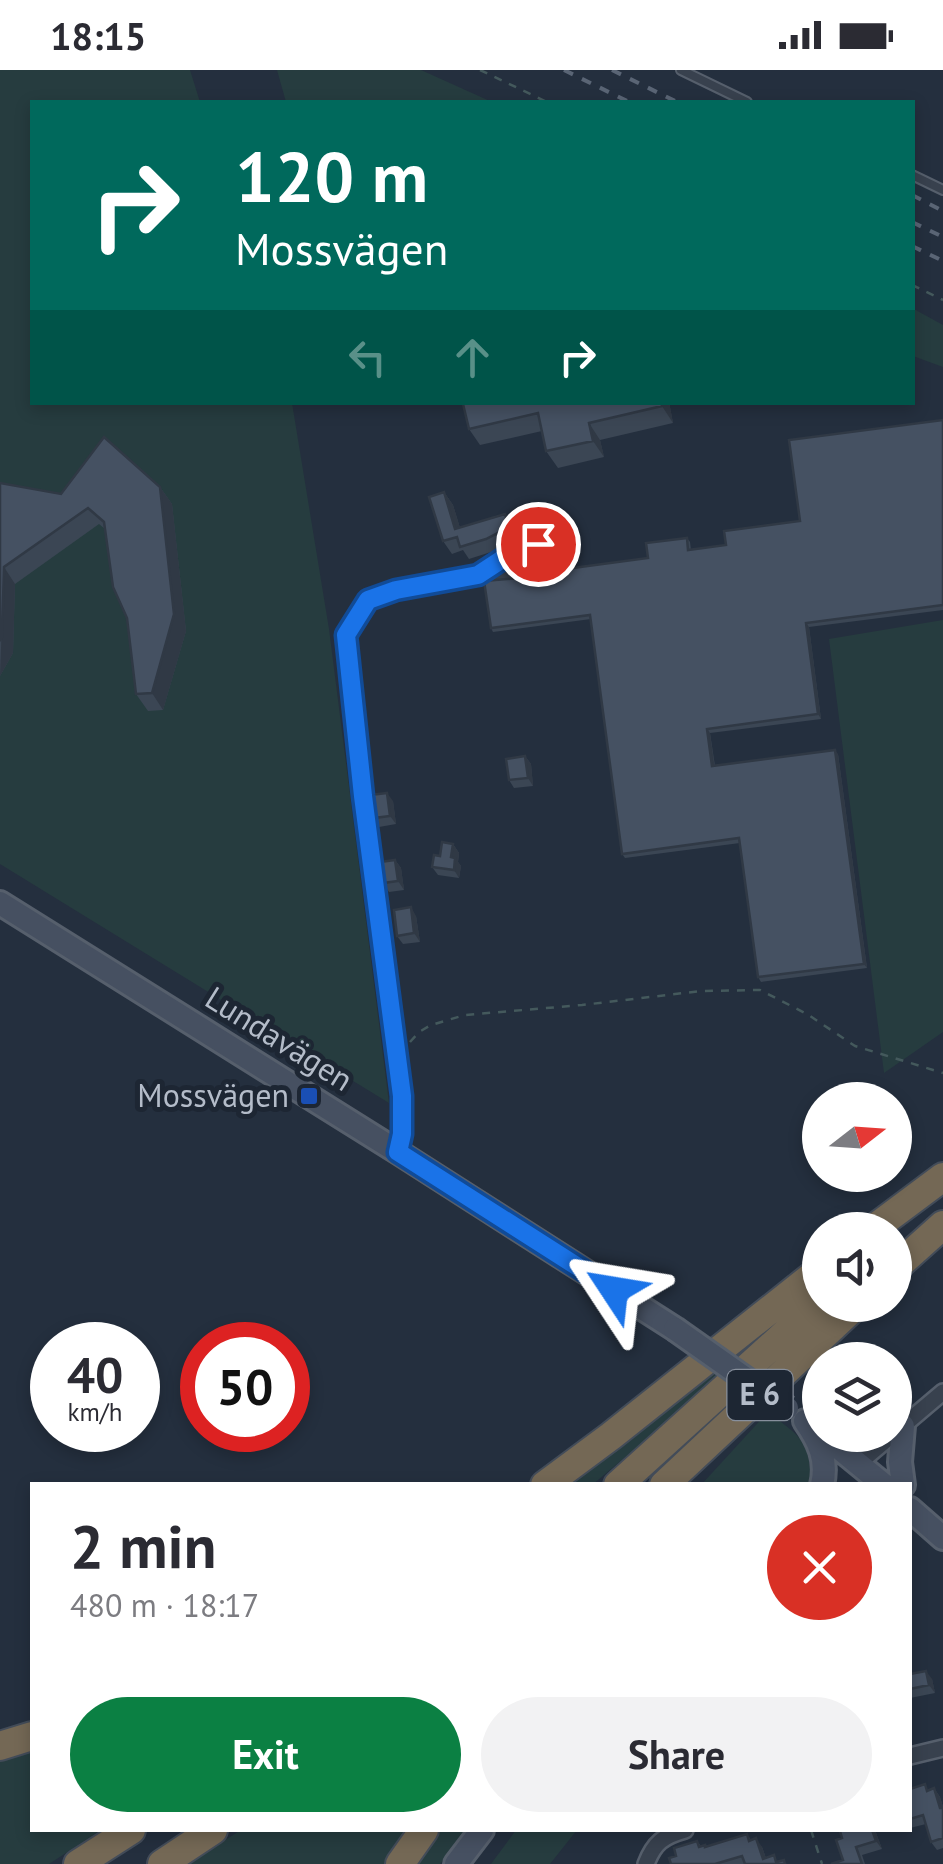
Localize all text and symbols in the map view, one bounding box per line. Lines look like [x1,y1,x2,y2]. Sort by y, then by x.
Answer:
text: 18:15 [50,11,146,60]
text: 120 m [235,131,428,221]
icon: right [70,140,200,270]
text: Mossvägen [235,219,448,277]
icon: left [340,330,395,385]
icon: ahead [445,330,500,385]
icon: right [550,330,605,385]
pin [496,502,581,587]
icon: arrive [511,517,566,572]
street label: Lundavägen [198,976,361,1100]
place label: Mossvägen [137,1074,289,1116]
north arrow [802,1082,912,1192]
map controls [802,1082,912,1452]
marker: Mossvägen [298,1085,320,1107]
button: sound [802,1212,912,1322]
position arrow [562,1238,666,1342]
speed limit sign: 50 [180,1322,310,1452]
text: 40 [67,1342,123,1407]
button: layers [802,1342,912,1452]
road number: E 6 [728,1370,792,1420]
text: km/h [68,1396,122,1428]
text: 2 min [70,1507,216,1585]
button: close [767,1515,872,1620]
text: 480 m · 18:17 [70,1584,259,1626]
button: Exit [70,1697,461,1812]
button: Share [481,1697,872,1812]

